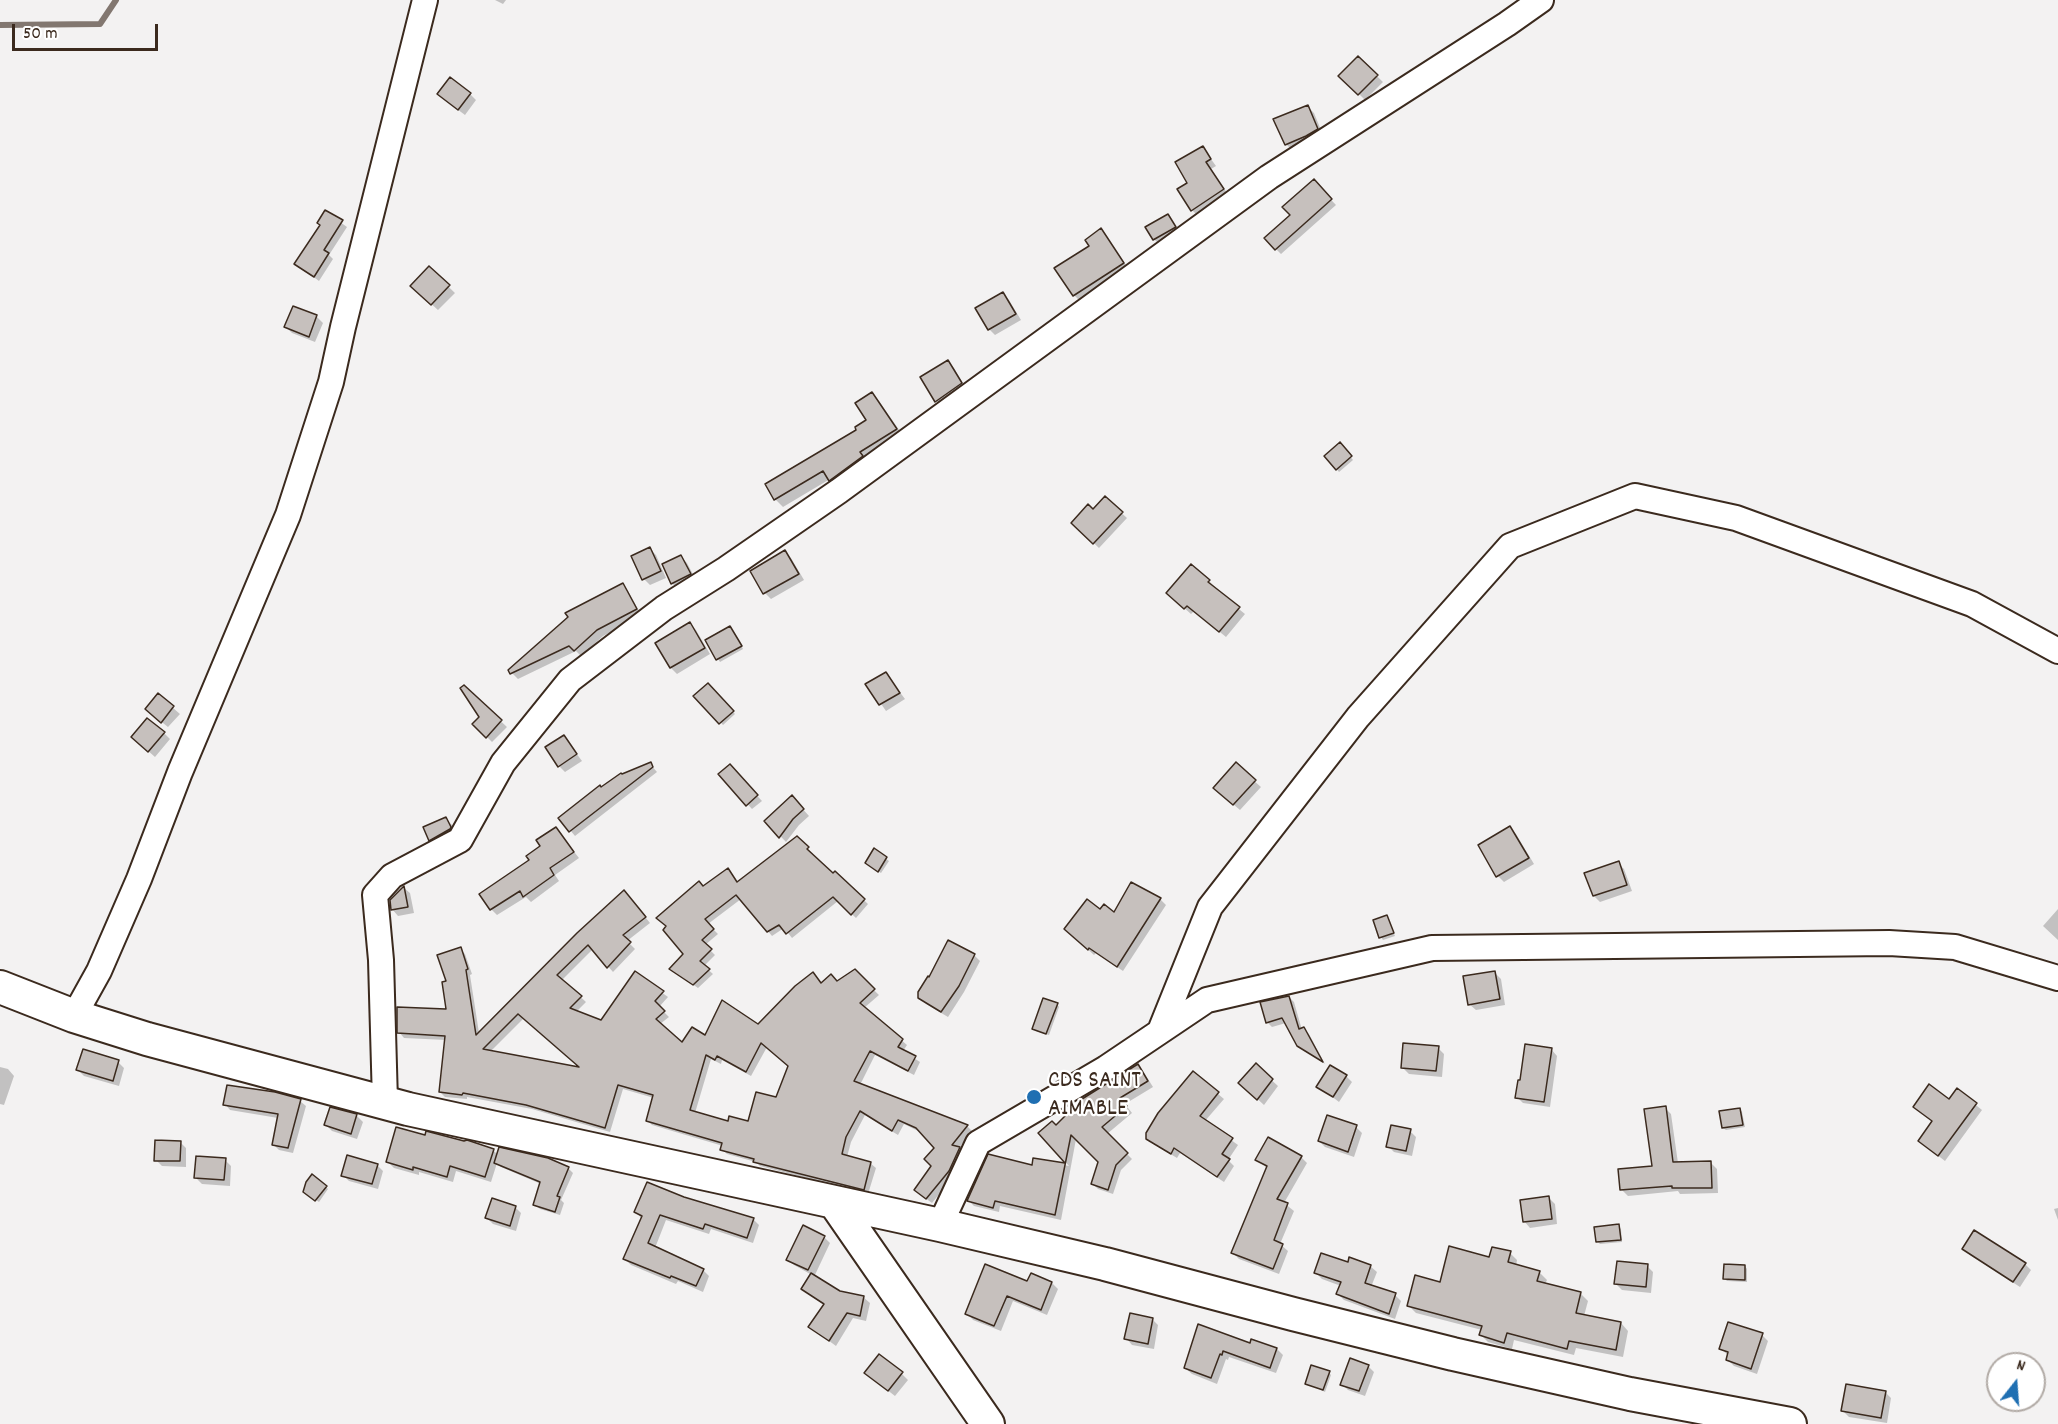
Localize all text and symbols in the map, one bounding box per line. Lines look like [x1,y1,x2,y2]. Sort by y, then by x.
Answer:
scale bar [15,12,160,50]
text: 50 m [23,22,58,47]
place label: CDS SAINT AIMABLE [1048,1069,1141,1125]
marker: CDS SAINT AIMABLE [1025,1088,1043,1106]
north arrow [1986,1352,2046,1412]
text: N [2014,1354,2028,1378]

